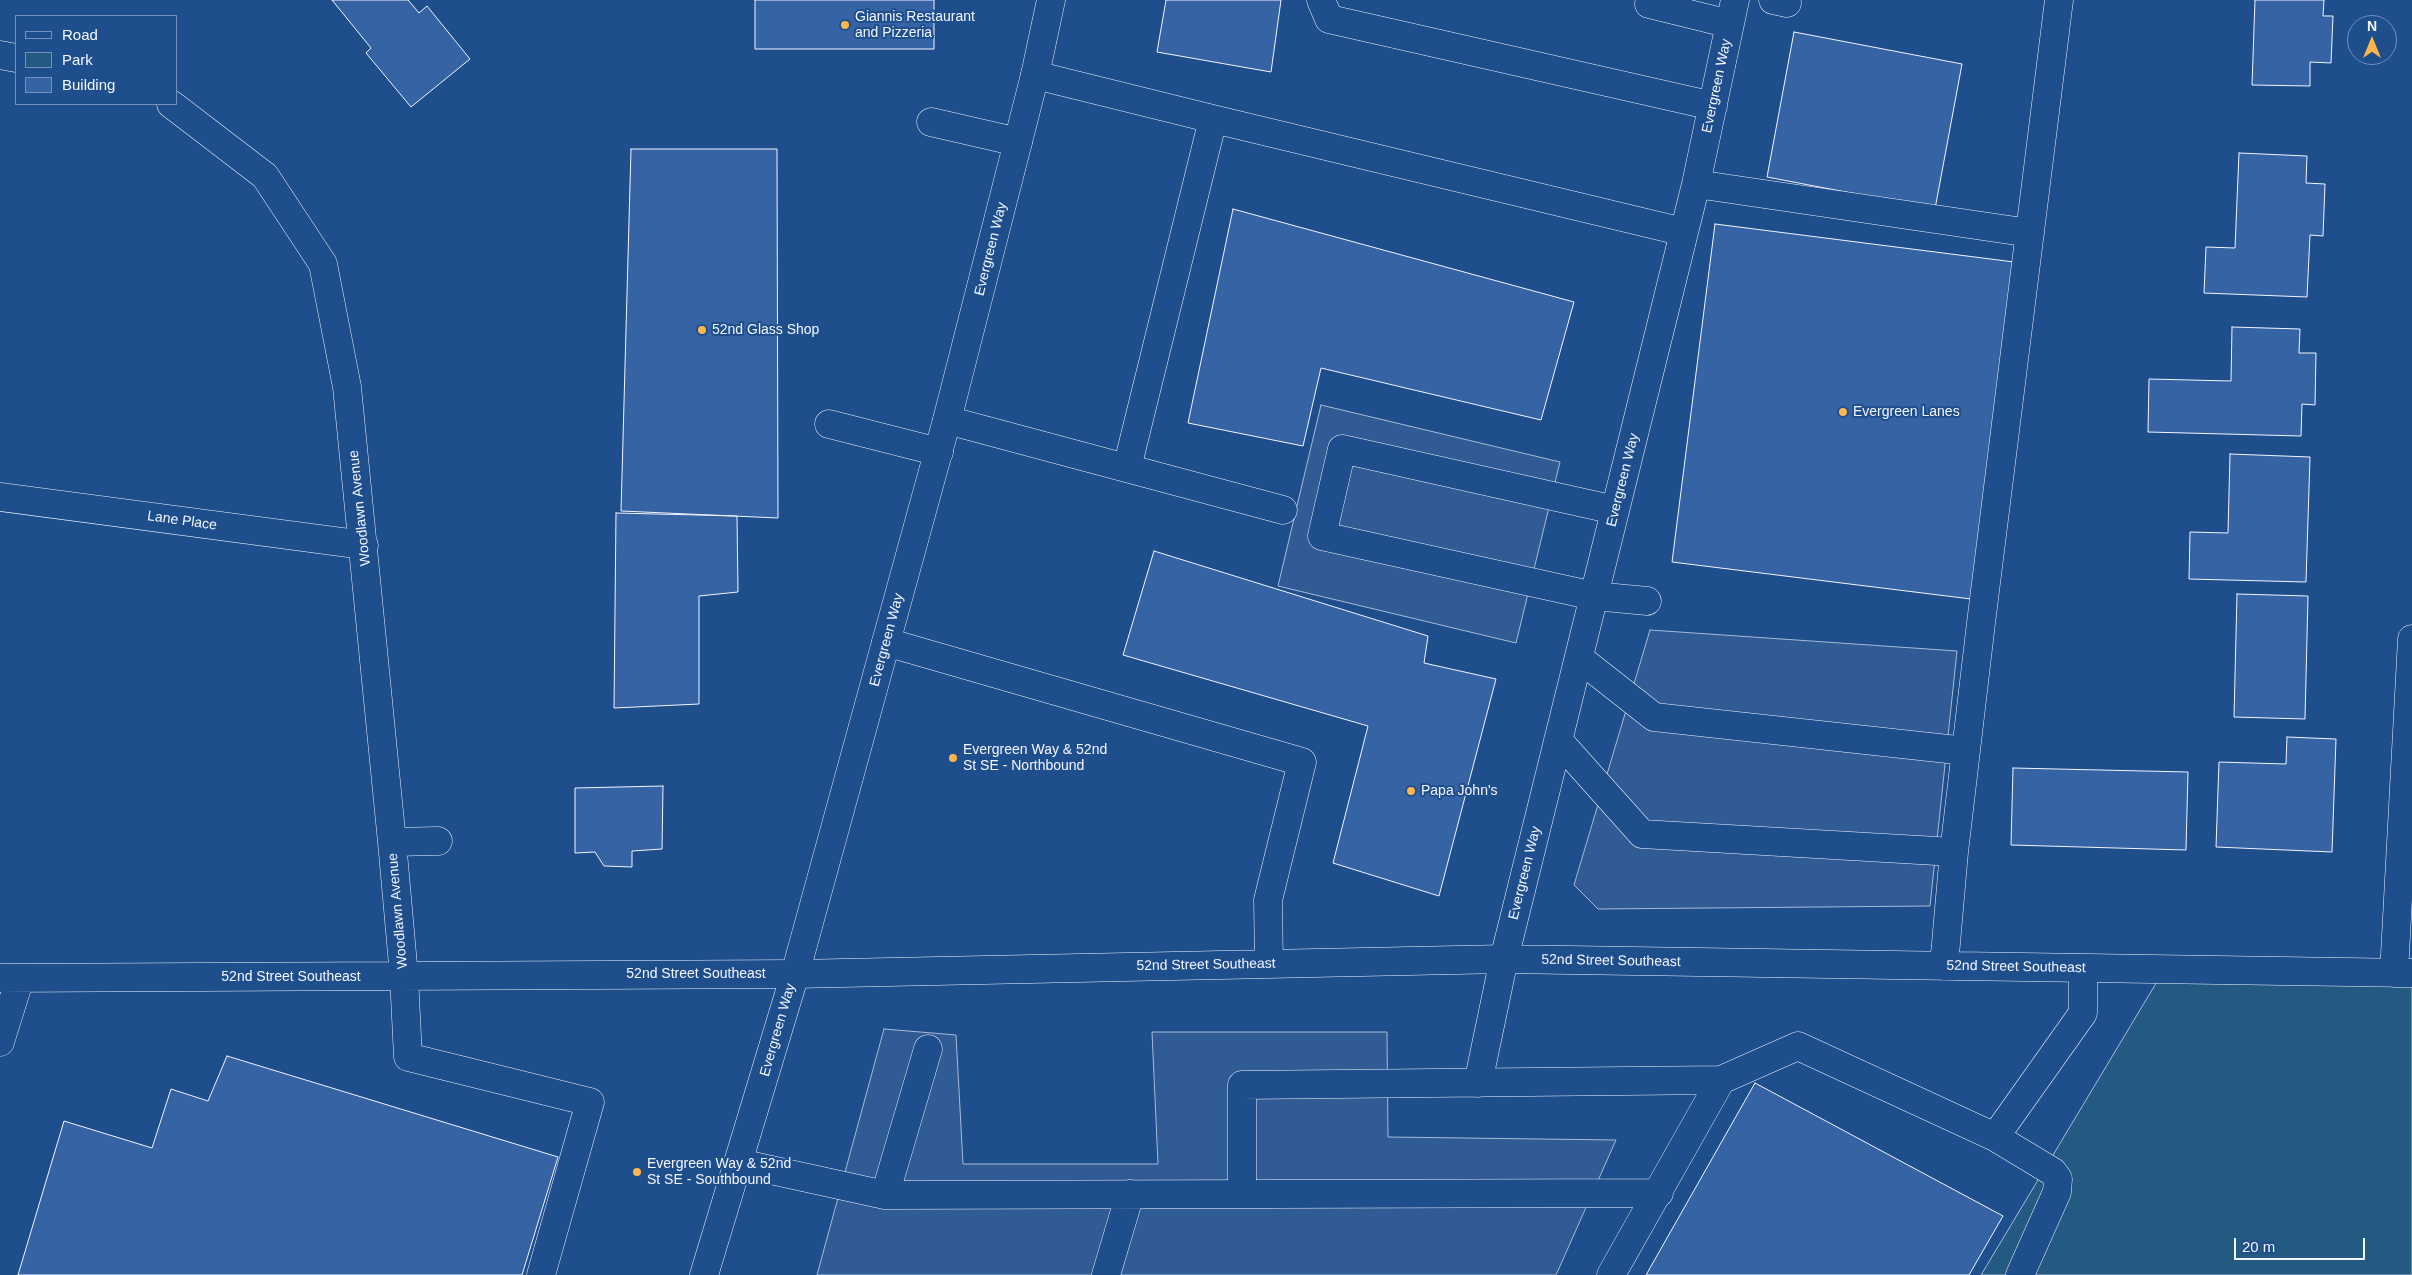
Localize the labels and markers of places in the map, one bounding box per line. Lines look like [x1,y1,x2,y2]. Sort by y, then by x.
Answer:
place label: Giannis Restaurant and Pizzeria [855,9,975,41]
marker: Giannis Restaurant and Pizzeria [839,19,851,31]
place label: 52nd Glass Shop [712,322,819,338]
marker: 52nd Glass Shop [696,324,708,336]
place label: Evergreen Lanes [1853,404,1960,420]
marker: Evergreen Lanes [1837,406,1849,418]
place label: Evergreen Way & 52nd St SE - Northbound [963,742,1107,774]
marker: Evergreen Way & 52nd St SE - Northbound [947,752,959,764]
place label: Papa John's [1421,783,1498,799]
marker: Papa John's [1405,785,1417,797]
place label: Evergreen Way & 52nd St SE - Southbound [647,1156,791,1188]
marker: Evergreen Way & 52nd St SE - Southbound [631,1166,643,1178]

